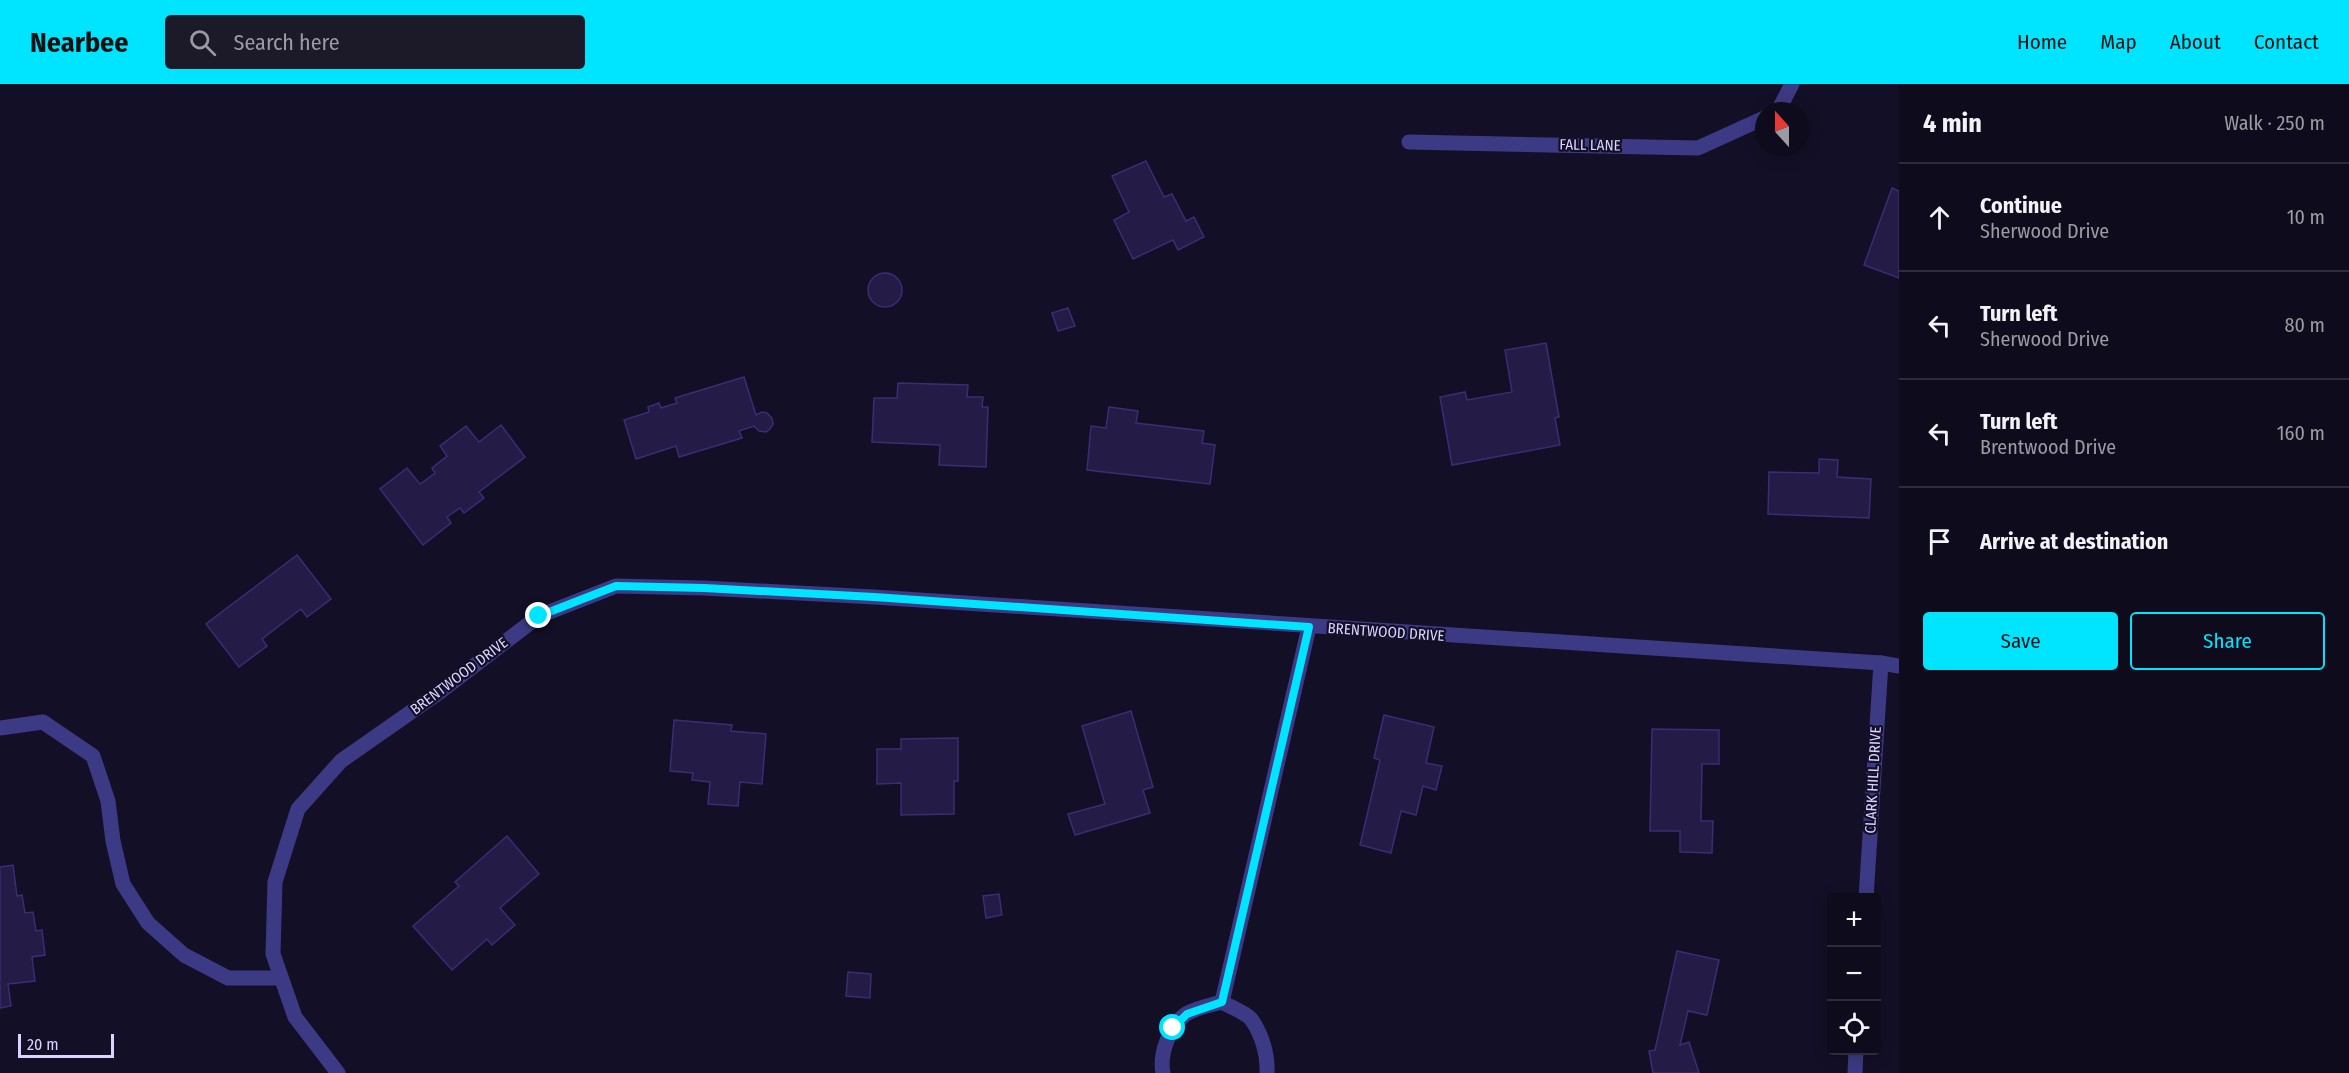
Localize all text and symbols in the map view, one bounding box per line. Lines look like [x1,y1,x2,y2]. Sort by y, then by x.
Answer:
search box [165,15,585,69]
text: Nearbee [30,26,129,59]
icon: search [186,26,219,59]
text: Search here [234,29,340,56]
text: Home [2017,29,2067,55]
text: Map [2100,29,2137,55]
text: About [2170,29,2221,55]
text: Contact [2254,29,2319,55]
north arrow [1755,102,1809,156]
text: 4 min [1923,108,1982,139]
text: Walk · 250 m [2224,111,2325,135]
street label: FALL LANE [1559,135,1621,155]
text: Continue [1980,192,2062,219]
icon: ahead [1923,201,1956,234]
text: 10 m [2287,205,2325,229]
text: Sherwood Drive [1980,219,2109,243]
text: Turn left [1980,300,2058,327]
icon: left [1923,309,1956,342]
text: 80 m [2285,313,2325,337]
text: Sherwood Drive [1980,327,2109,351]
text: Turn left [1980,408,2058,435]
icon: left [1923,417,1956,450]
text: 160 m [2277,421,2325,445]
text: Brentwood Drive [1980,435,2116,459]
icon: arrive [1923,525,1956,558]
text: Arrive at destination [1980,528,2168,555]
route end [525,602,551,628]
button: Save [1923,612,2118,670]
button: Share [2130,612,2325,670]
street label: BRENTWOOD DRIVE [1327,619,1445,645]
street label: BRENTWOOD DRIVE [407,634,511,718]
street label: CLARK HILL DRIVE [1861,726,1885,834]
map controls [1827,893,1881,1055]
button: + [1827,893,1881,947]
button: − [1827,947,1881,1001]
button: locate [1827,1001,1881,1055]
route start [1159,1014,1185,1040]
scale bar [18,1031,114,1058]
text: 20 m [27,1035,58,1054]

